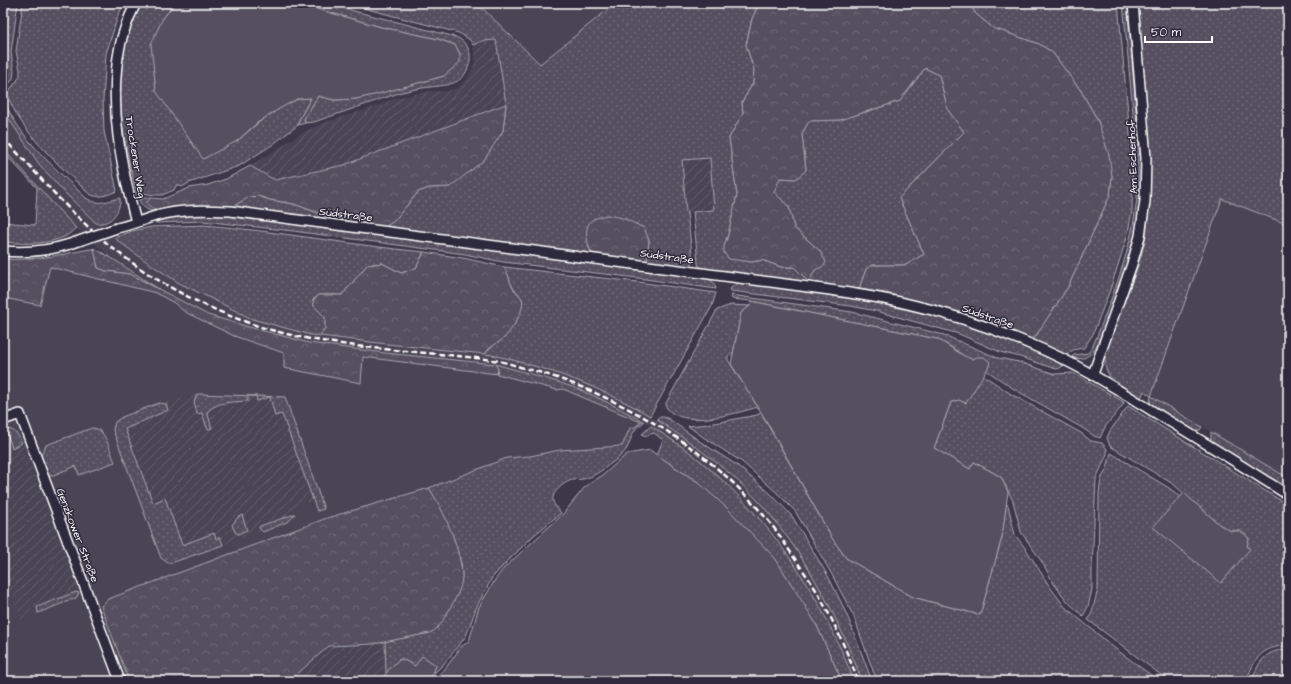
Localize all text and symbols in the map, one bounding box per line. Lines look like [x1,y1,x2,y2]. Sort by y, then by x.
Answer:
scale bar [1145,18,1212,44]
text: 50 m [1151,24,1182,41]
street label: Trockener Weg [121,115,149,200]
street label: Am Eschenhof [1124,119,1141,194]
street label: Südstraße [318,204,374,225]
street label: Südstraße [639,245,695,268]
street label: Südstraße [960,301,1016,332]
street label: Genzkower Straße [53,486,102,584]

